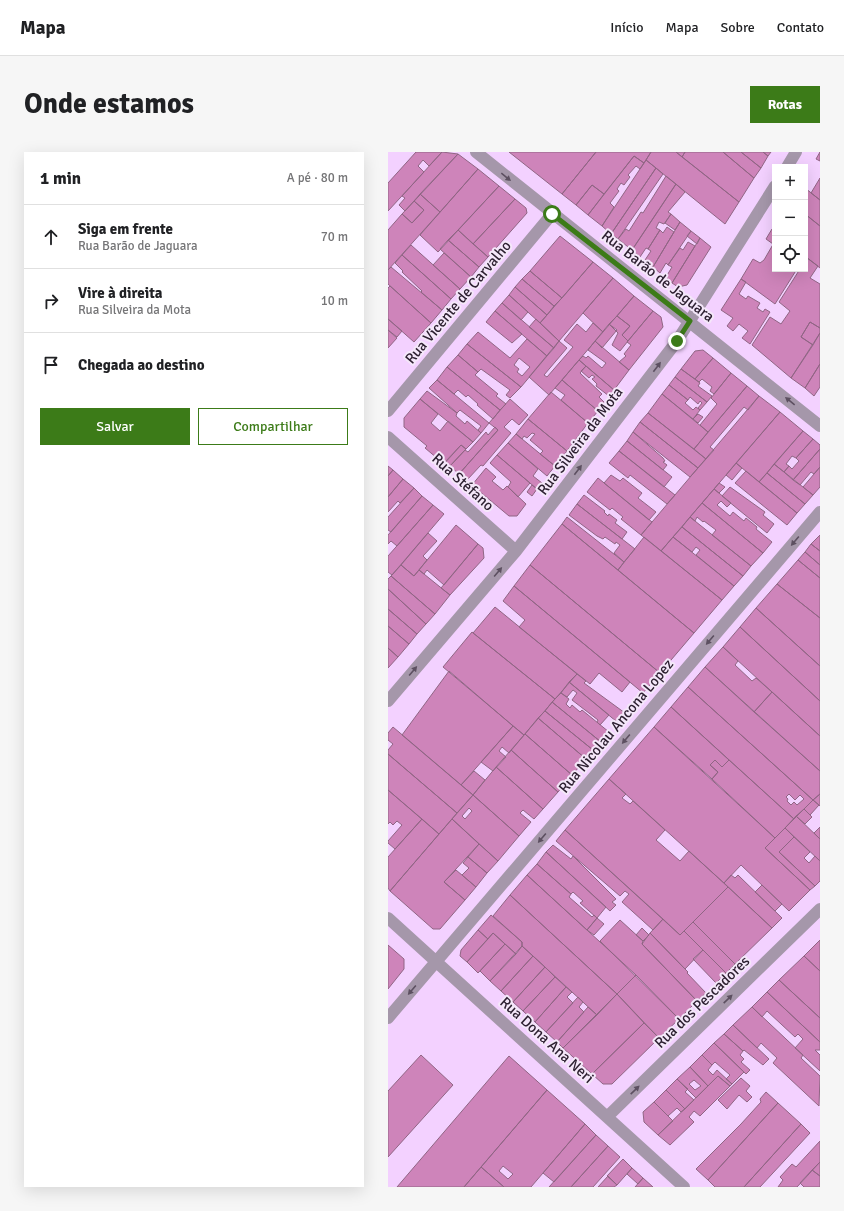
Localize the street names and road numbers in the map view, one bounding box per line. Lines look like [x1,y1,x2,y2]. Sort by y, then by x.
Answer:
street label: Rua Barão de Jaguara [598,226,718,326]
street label: Rua Vicente de Carvalho [401,237,515,367]
street label: Rua Silveira da Mota [534,383,626,499]
street label: Rua Stéfano [428,449,498,515]
street label: Rua Nicolau Ancona Lopez [555,655,677,797]
street label: Rua dos Pescadores [651,952,754,1052]
street label: Rua Dona Ana Neri [496,993,598,1087]

